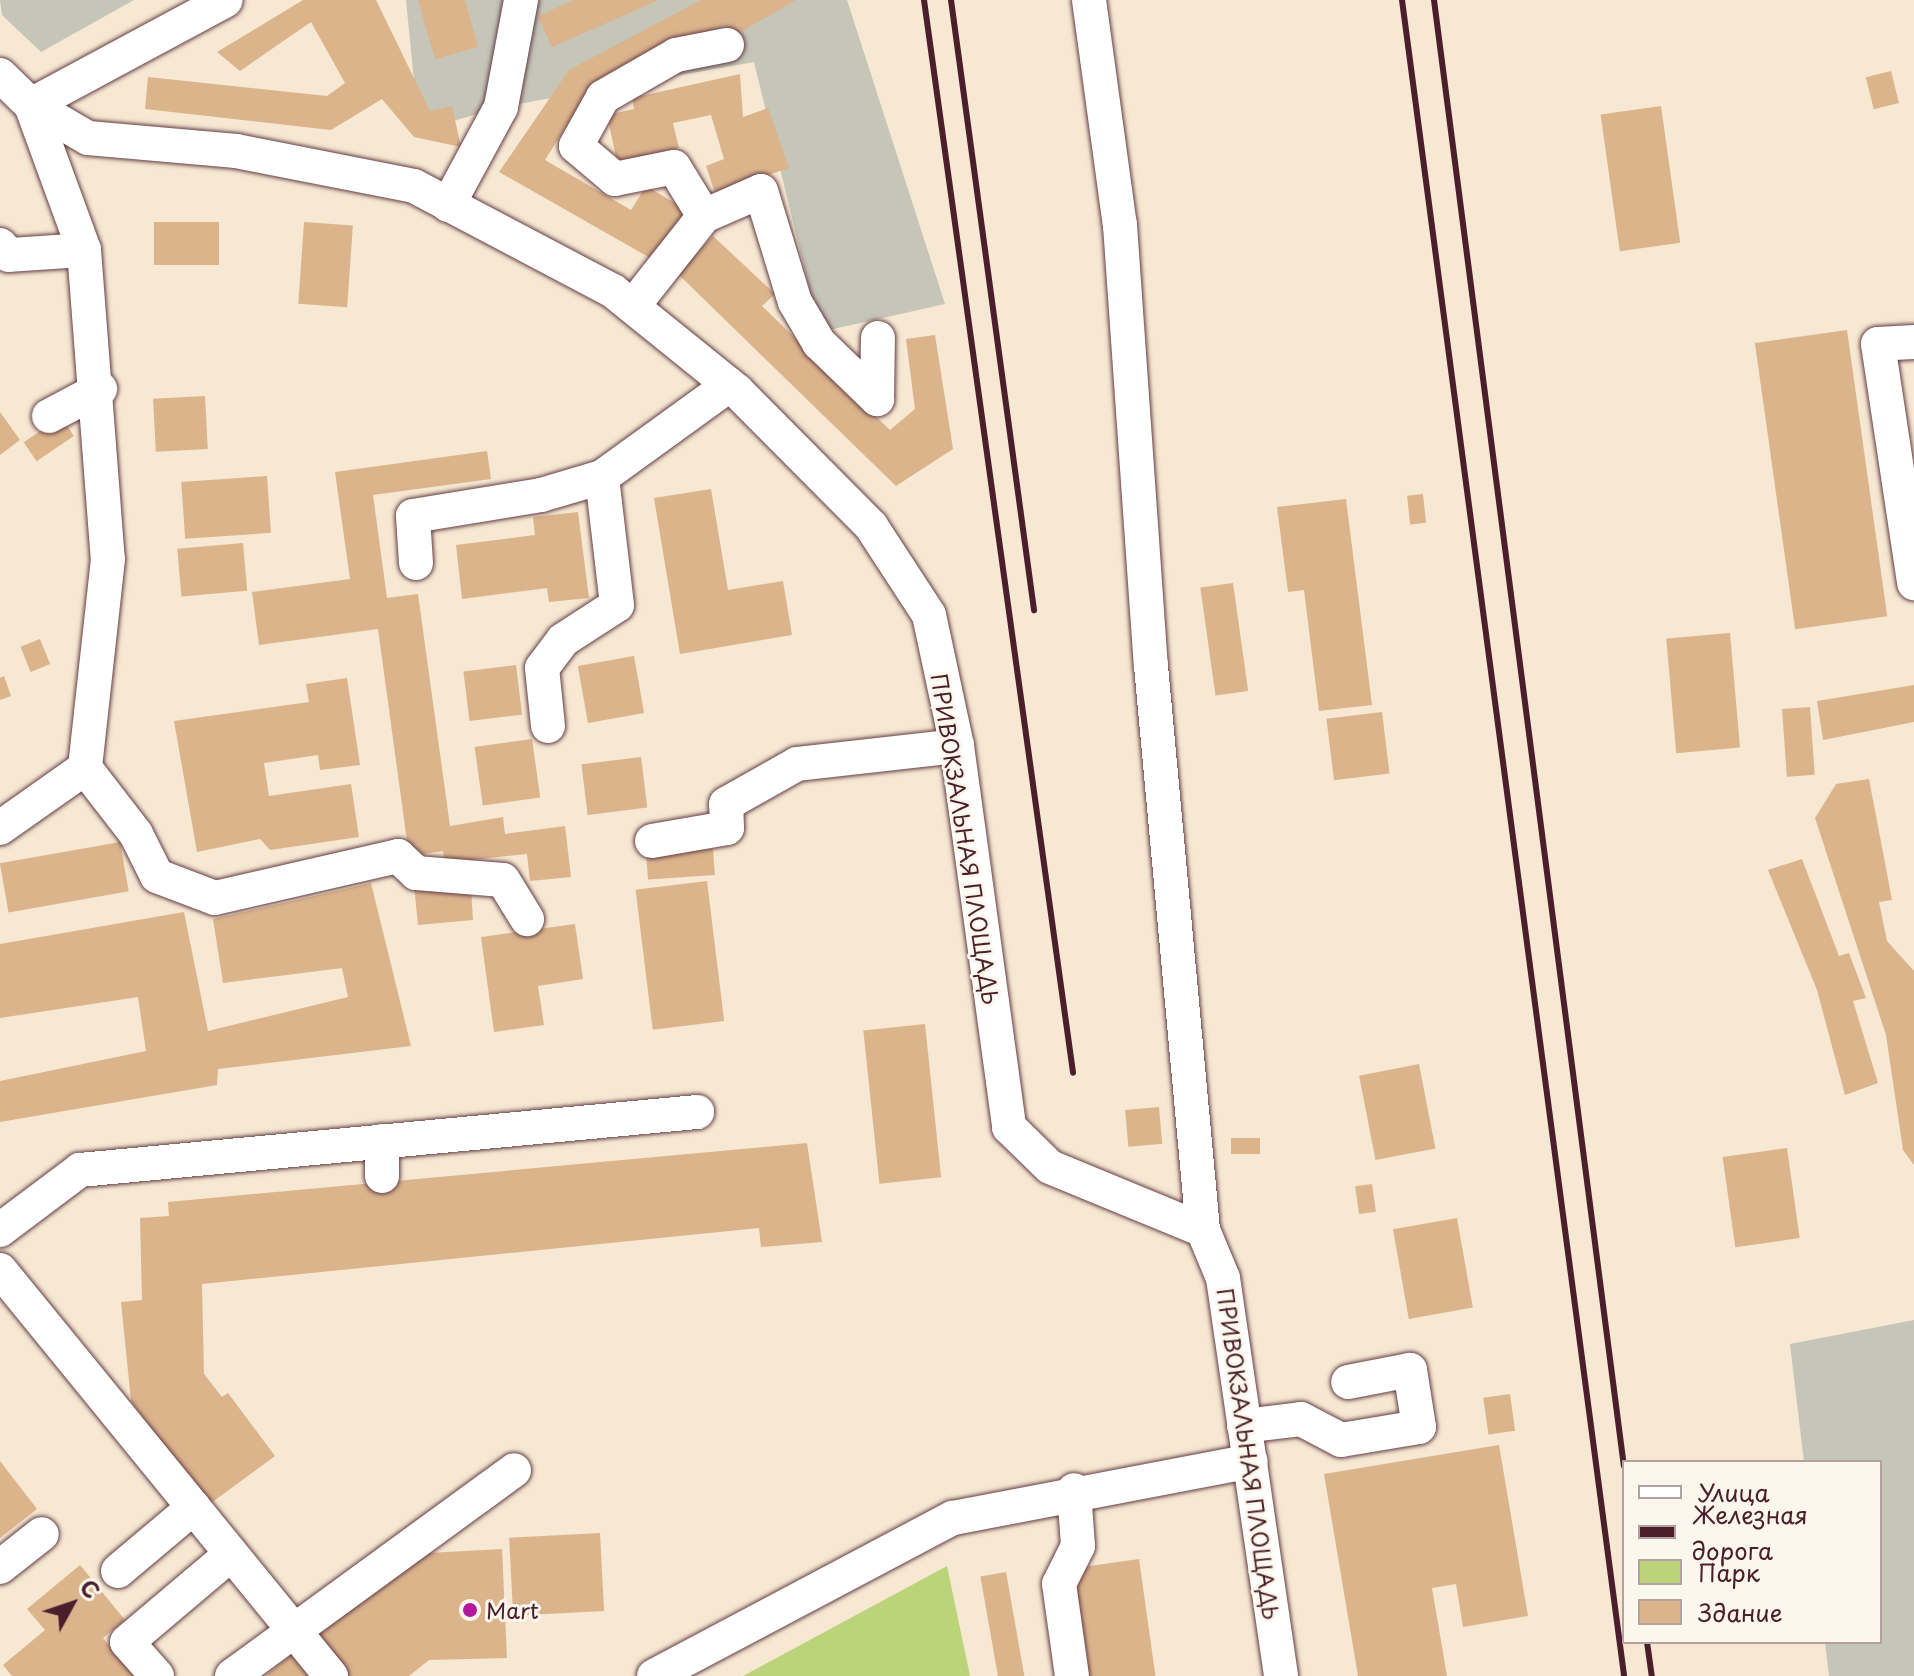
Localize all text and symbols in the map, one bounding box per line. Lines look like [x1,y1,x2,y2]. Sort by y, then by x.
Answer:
street label: ПРИВОКЗАЛЬНАЯ ПЛОЩАДЬ [927,672,1005,1006]
street label: ПРИВОКЗАЛЬНАЯ ПЛОЩАДЬ [1213,1287,1285,1621]
legend [1622,1460,1882,1644]
text: Улица [1698,1474,1770,1510]
text: Железная дорога [1692,1496,1808,1568]
text: Парк [1698,1554,1760,1590]
north arrow [32,1564,112,1644]
text: С [73,1571,109,1605]
text: Здание [1698,1594,1783,1630]
place label: Mart [486,1597,539,1623]
marker: Mart [461,1601,479,1619]

